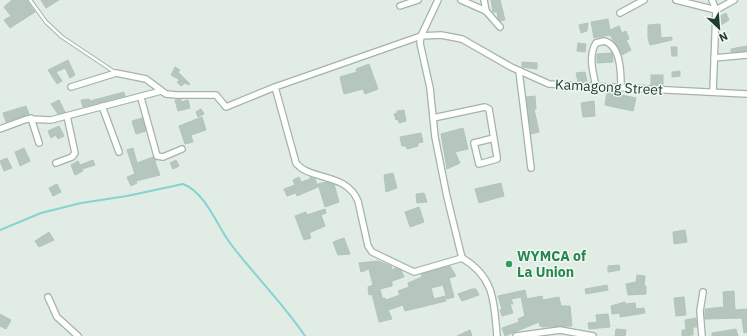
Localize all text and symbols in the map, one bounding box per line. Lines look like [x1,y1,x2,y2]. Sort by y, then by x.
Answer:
north arrow [699,8,739,48]
text: N [717,29,730,45]
street label: Kamagong Street [555,75,663,99]
place label: WYMCA of La Union [517,247,586,281]
marker: WYMCA of La Union [504,259,514,269]

